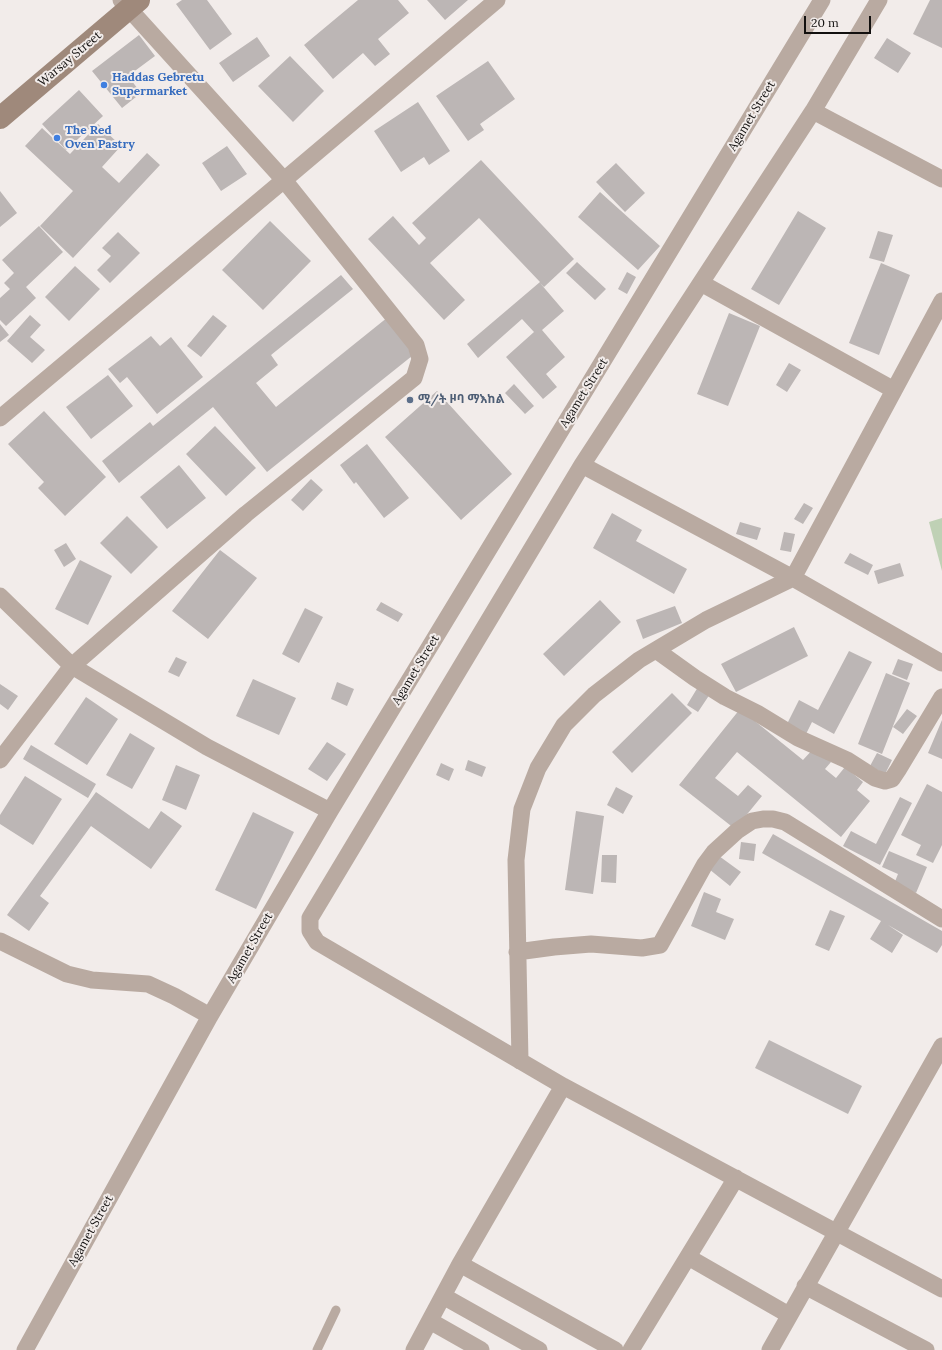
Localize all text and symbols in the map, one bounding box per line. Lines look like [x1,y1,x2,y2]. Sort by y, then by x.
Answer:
scale bar [806,8,873,34]
text: 20 m [811,15,839,30]
street label: Warsay Street [35,28,105,90]
place label: Haddas Gebretu Supermarket [112,71,204,99]
street label: Agamet Street [725,78,779,154]
marker: Haddas Gebretu Supermarket [99,80,109,90]
place label: The Red Oven Pastry [65,124,135,152]
marker: The Red Oven Pastry [52,133,62,143]
street label: Agamet Street [557,356,611,430]
place label: ሚ/ት ዞባ ማእከል [418,393,504,407]
marker: ሚ/ት ዞባ ማእከል [405,395,415,405]
street label: Agamet Street [389,632,443,708]
street label: Agamet Street [224,910,276,986]
street label: Agamet Street [65,1193,117,1269]

